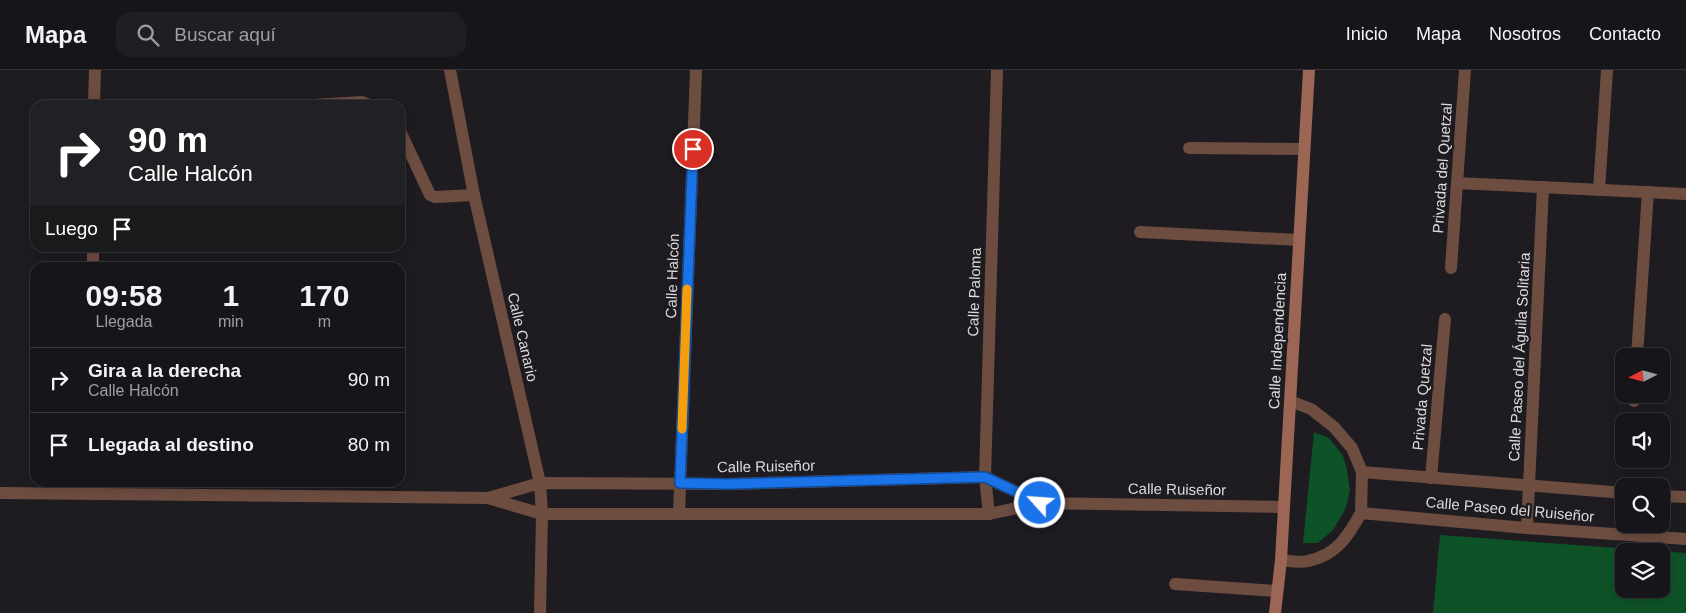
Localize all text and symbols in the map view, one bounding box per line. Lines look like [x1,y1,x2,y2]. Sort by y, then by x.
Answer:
search box [116,12,466,57]
text: Mapa [25,21,86,48]
icon: search [134,21,162,49]
text: Buscar aquí [174,24,276,45]
text: Inicio [1346,24,1388,44]
text: Mapa [1416,24,1461,44]
text: Nosotros [1489,24,1561,44]
text: Contacto [1589,24,1661,44]
street label: Privada del Quetzal [1429,102,1455,234]
icon: right [45,120,110,185]
text: 90 m [128,120,208,159]
pin [672,128,714,170]
icon: arrive [679,135,707,163]
text: Calle Halcón [128,161,253,186]
icon: arrive [108,215,136,243]
text: Luego [45,218,98,239]
street label: Calle Halcón [662,233,682,319]
street label: Calle Paloma [964,246,984,337]
street label: Calle Paseo del Águila Solitaria [1505,251,1533,462]
street label: Calle Independencia [1265,272,1289,410]
text: 09:58 [86,279,162,312]
text: 1 [222,279,239,312]
text: 170 [299,279,349,312]
street label: Calle Canario [504,291,542,383]
text: Llegada [95,313,152,330]
text: min [218,313,244,330]
text: m [318,313,331,330]
street label: Privada Quetzal [1409,343,1435,451]
north arrow [1615,348,1670,402]
map controls [1615,348,1670,598]
text: Gira a la derecha [88,360,241,381]
icon: right [45,366,73,394]
text: 90 m [348,369,390,390]
text: Calle Halcón [88,382,179,399]
button: sound [1615,413,1670,468]
icon: arrive [45,431,73,459]
text: Llegada al destino [88,434,254,455]
text: 80 m [348,434,390,455]
street label: Calle Ruiseñor [717,457,815,475]
position arrow [1013,476,1065,528]
button: search [1615,478,1670,533]
street label: Calle Ruiseñor [1128,480,1226,498]
street label: Calle Paseo del Ruiseñor [1425,493,1595,525]
button: layers [1615,543,1670,598]

